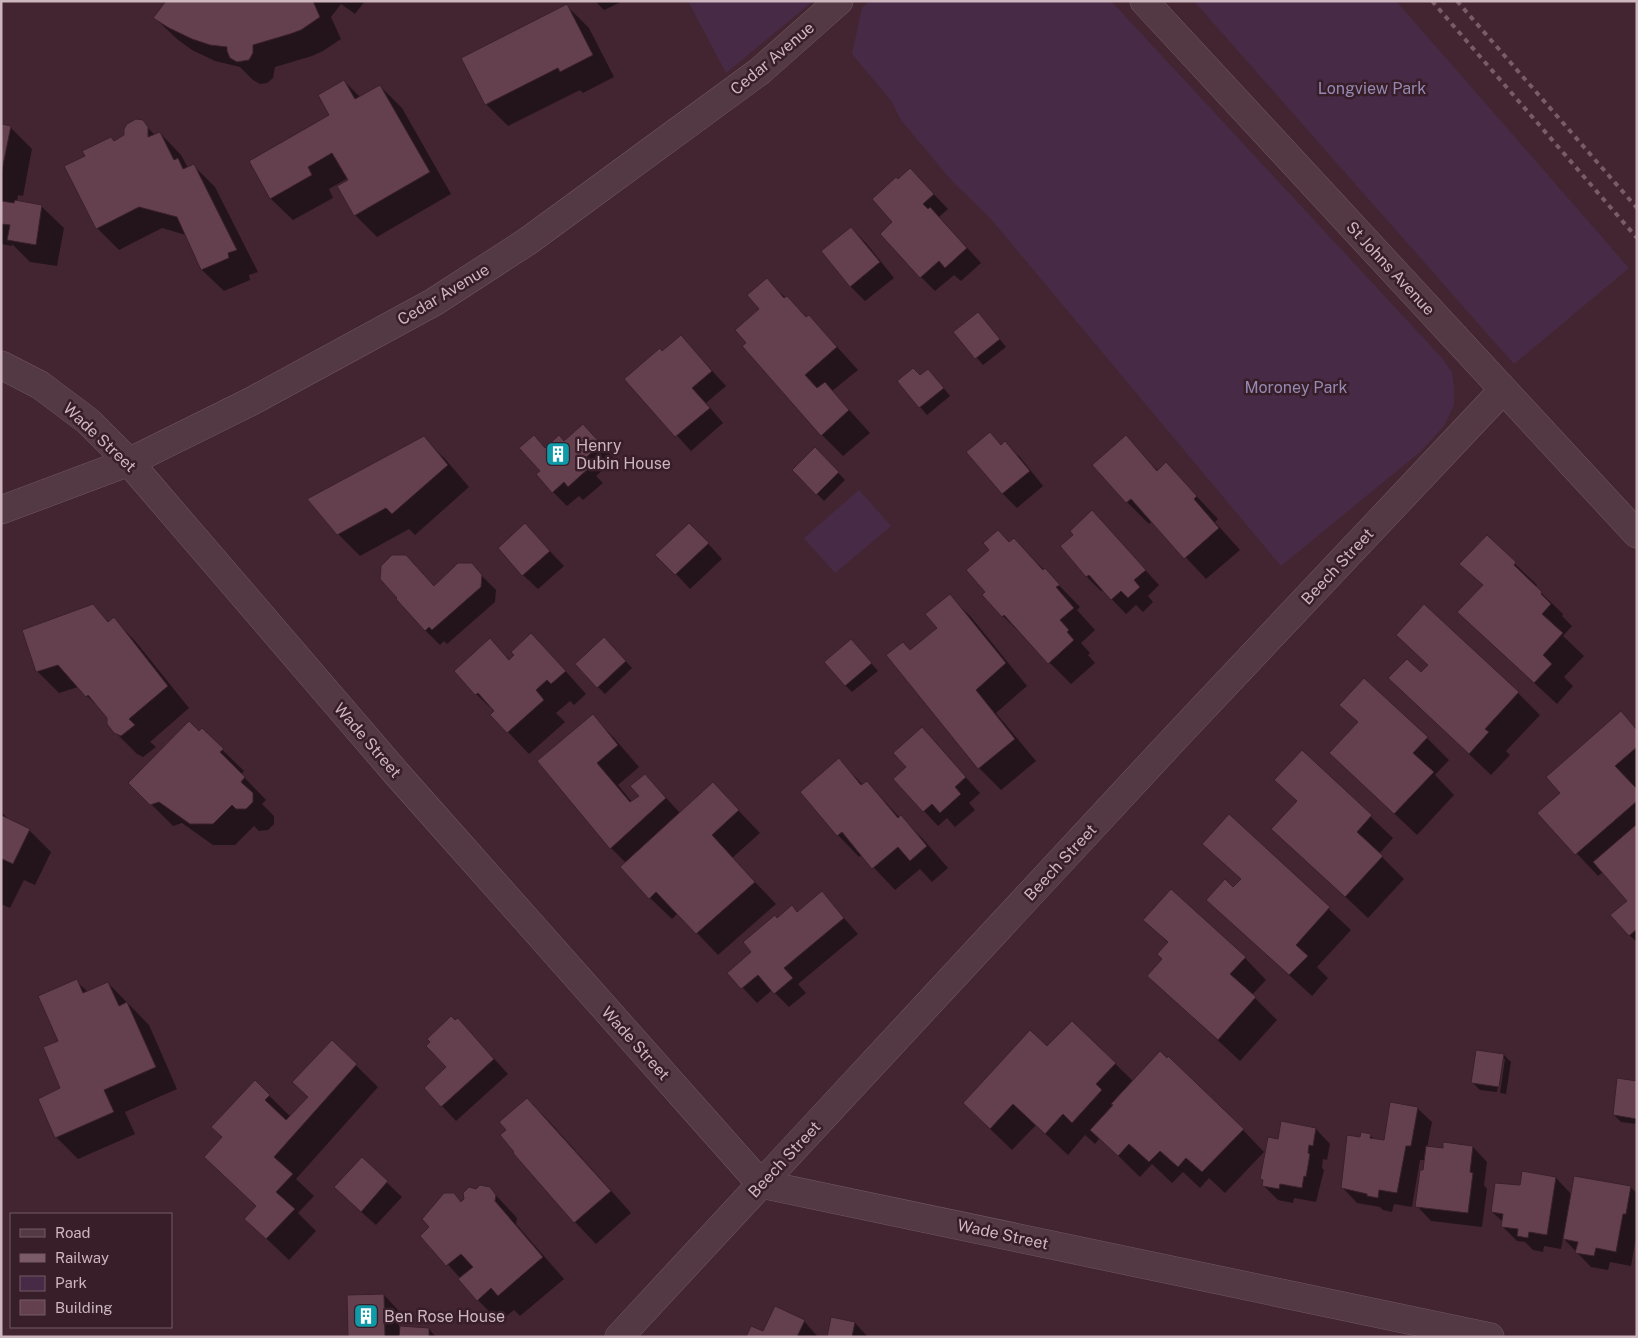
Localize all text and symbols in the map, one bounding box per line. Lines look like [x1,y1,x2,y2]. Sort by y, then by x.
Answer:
street label: Cedar Avenue [727,18,818,99]
park label: Longview Park [1318,79,1426,98]
street label: St Johns Avenue [1342,218,1439,319]
street label: Cedar Avenue [394,260,493,329]
park label: Moroney Park [1245,378,1348,397]
street label: Wade Street [59,399,140,476]
place label: Henry Dubin House [576,436,671,473]
building icon: Henry Dubin House [545,441,571,467]
street label: Beech Street [1297,524,1378,608]
street label: Wade Street [330,699,405,781]
street label: Beech Street [1020,820,1101,904]
street label: Wade Street [598,1003,674,1084]
street label: Beech Street [744,1117,825,1201]
legend [10,1213,172,1328]
street label: Wade Street [956,1216,1050,1253]
text: Road [55,1224,91,1241]
text: Railway [55,1249,109,1266]
text: Park [55,1274,87,1291]
text: Building [55,1299,113,1316]
building icon: Ben Rose House [353,1303,379,1329]
place label: Ben Rose House [384,1307,505,1326]

